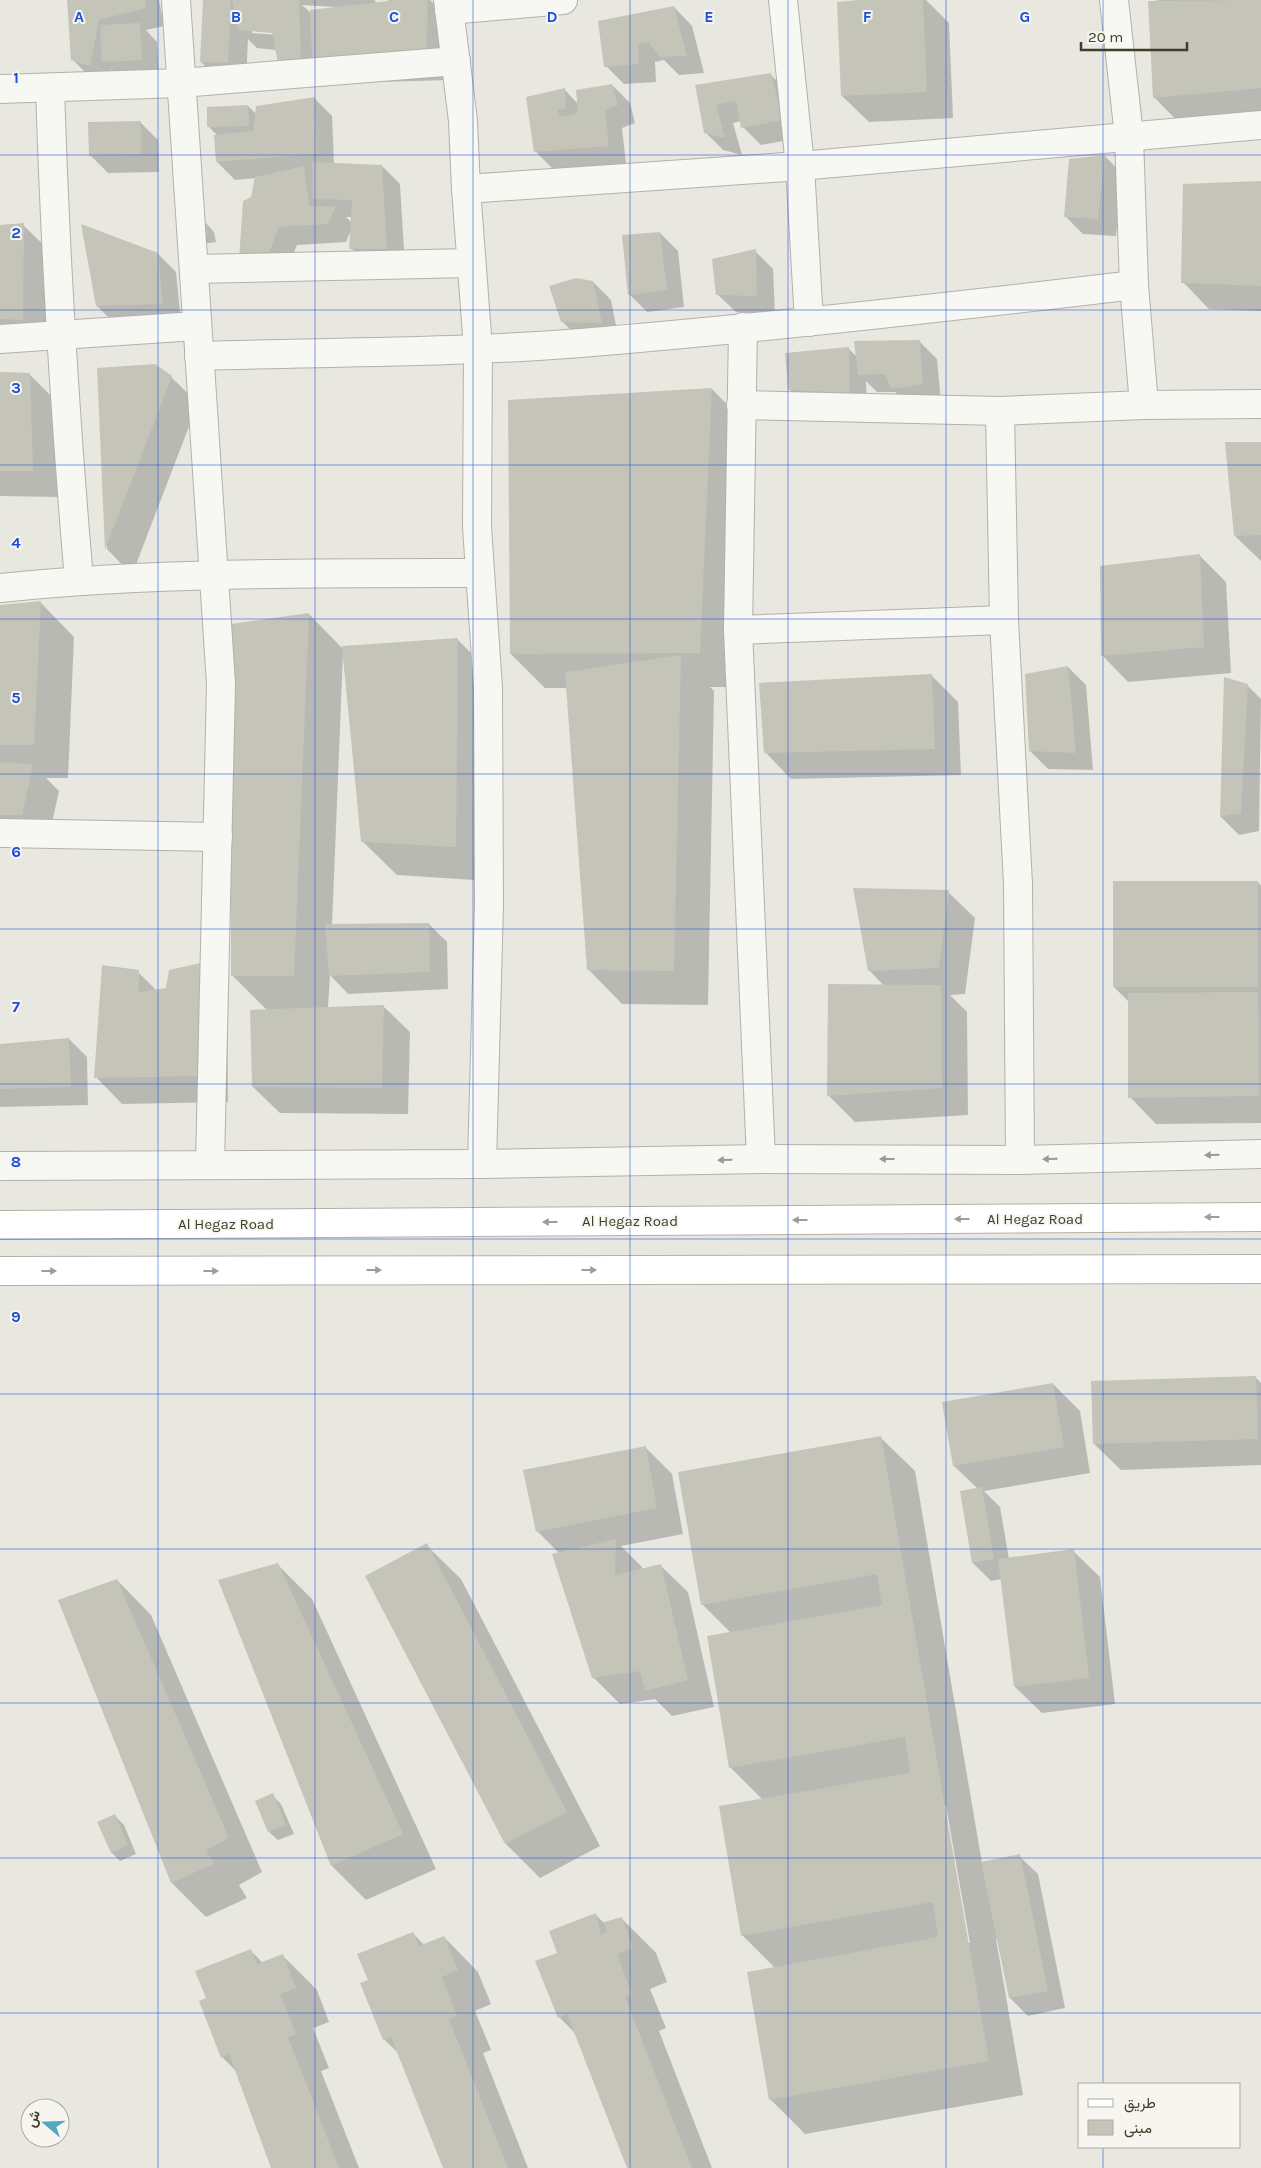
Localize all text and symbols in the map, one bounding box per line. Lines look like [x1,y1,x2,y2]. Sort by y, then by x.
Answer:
text: A [74,7,84,26]
text: B [231,7,241,26]
text: C [389,7,399,26]
text: D [547,7,558,26]
text: E [704,7,714,26]
text: F [863,7,872,26]
text: G [1020,7,1030,26]
scale bar [1081,20,1187,52]
text: 20 m [1088,28,1123,46]
text: 1 [13,68,19,87]
text: 2 [11,223,21,242]
text: 3 [11,378,21,397]
text: 4 [11,533,21,552]
text: 5 [11,688,21,707]
text: 6 [11,842,21,861]
text: 7 [12,997,20,1016]
text: 8 [11,1152,21,1171]
one-way arrow [1204,1152,1220,1160]
one-way arrow [879,1155,895,1163]
one-way arrow [1042,1155,1058,1163]
one-way arrow [717,1156,733,1164]
street label: Al Hegaz Road [987,1210,1083,1228]
street label: Al Hegaz Road [582,1212,678,1230]
one-way arrow [1204,1214,1220,1222]
street label: Al Hegaz Road [178,1215,274,1233]
one-way arrow [954,1215,970,1223]
one-way arrow [792,1216,808,1224]
one-way arrow [542,1218,558,1226]
one-way arrow [366,1266,382,1274]
one-way arrow [581,1266,597,1274]
one-way arrow [41,1267,57,1275]
one-way arrow [203,1267,219,1275]
text: 9 [11,1307,21,1326]
legend [1078,2083,1241,2148]
text: طريق [1124,2094,1156,2113]
north arrow [20,2098,70,2148]
text: ش [22,2108,44,2130]
text: مبنى [1124,2119,1152,2138]

